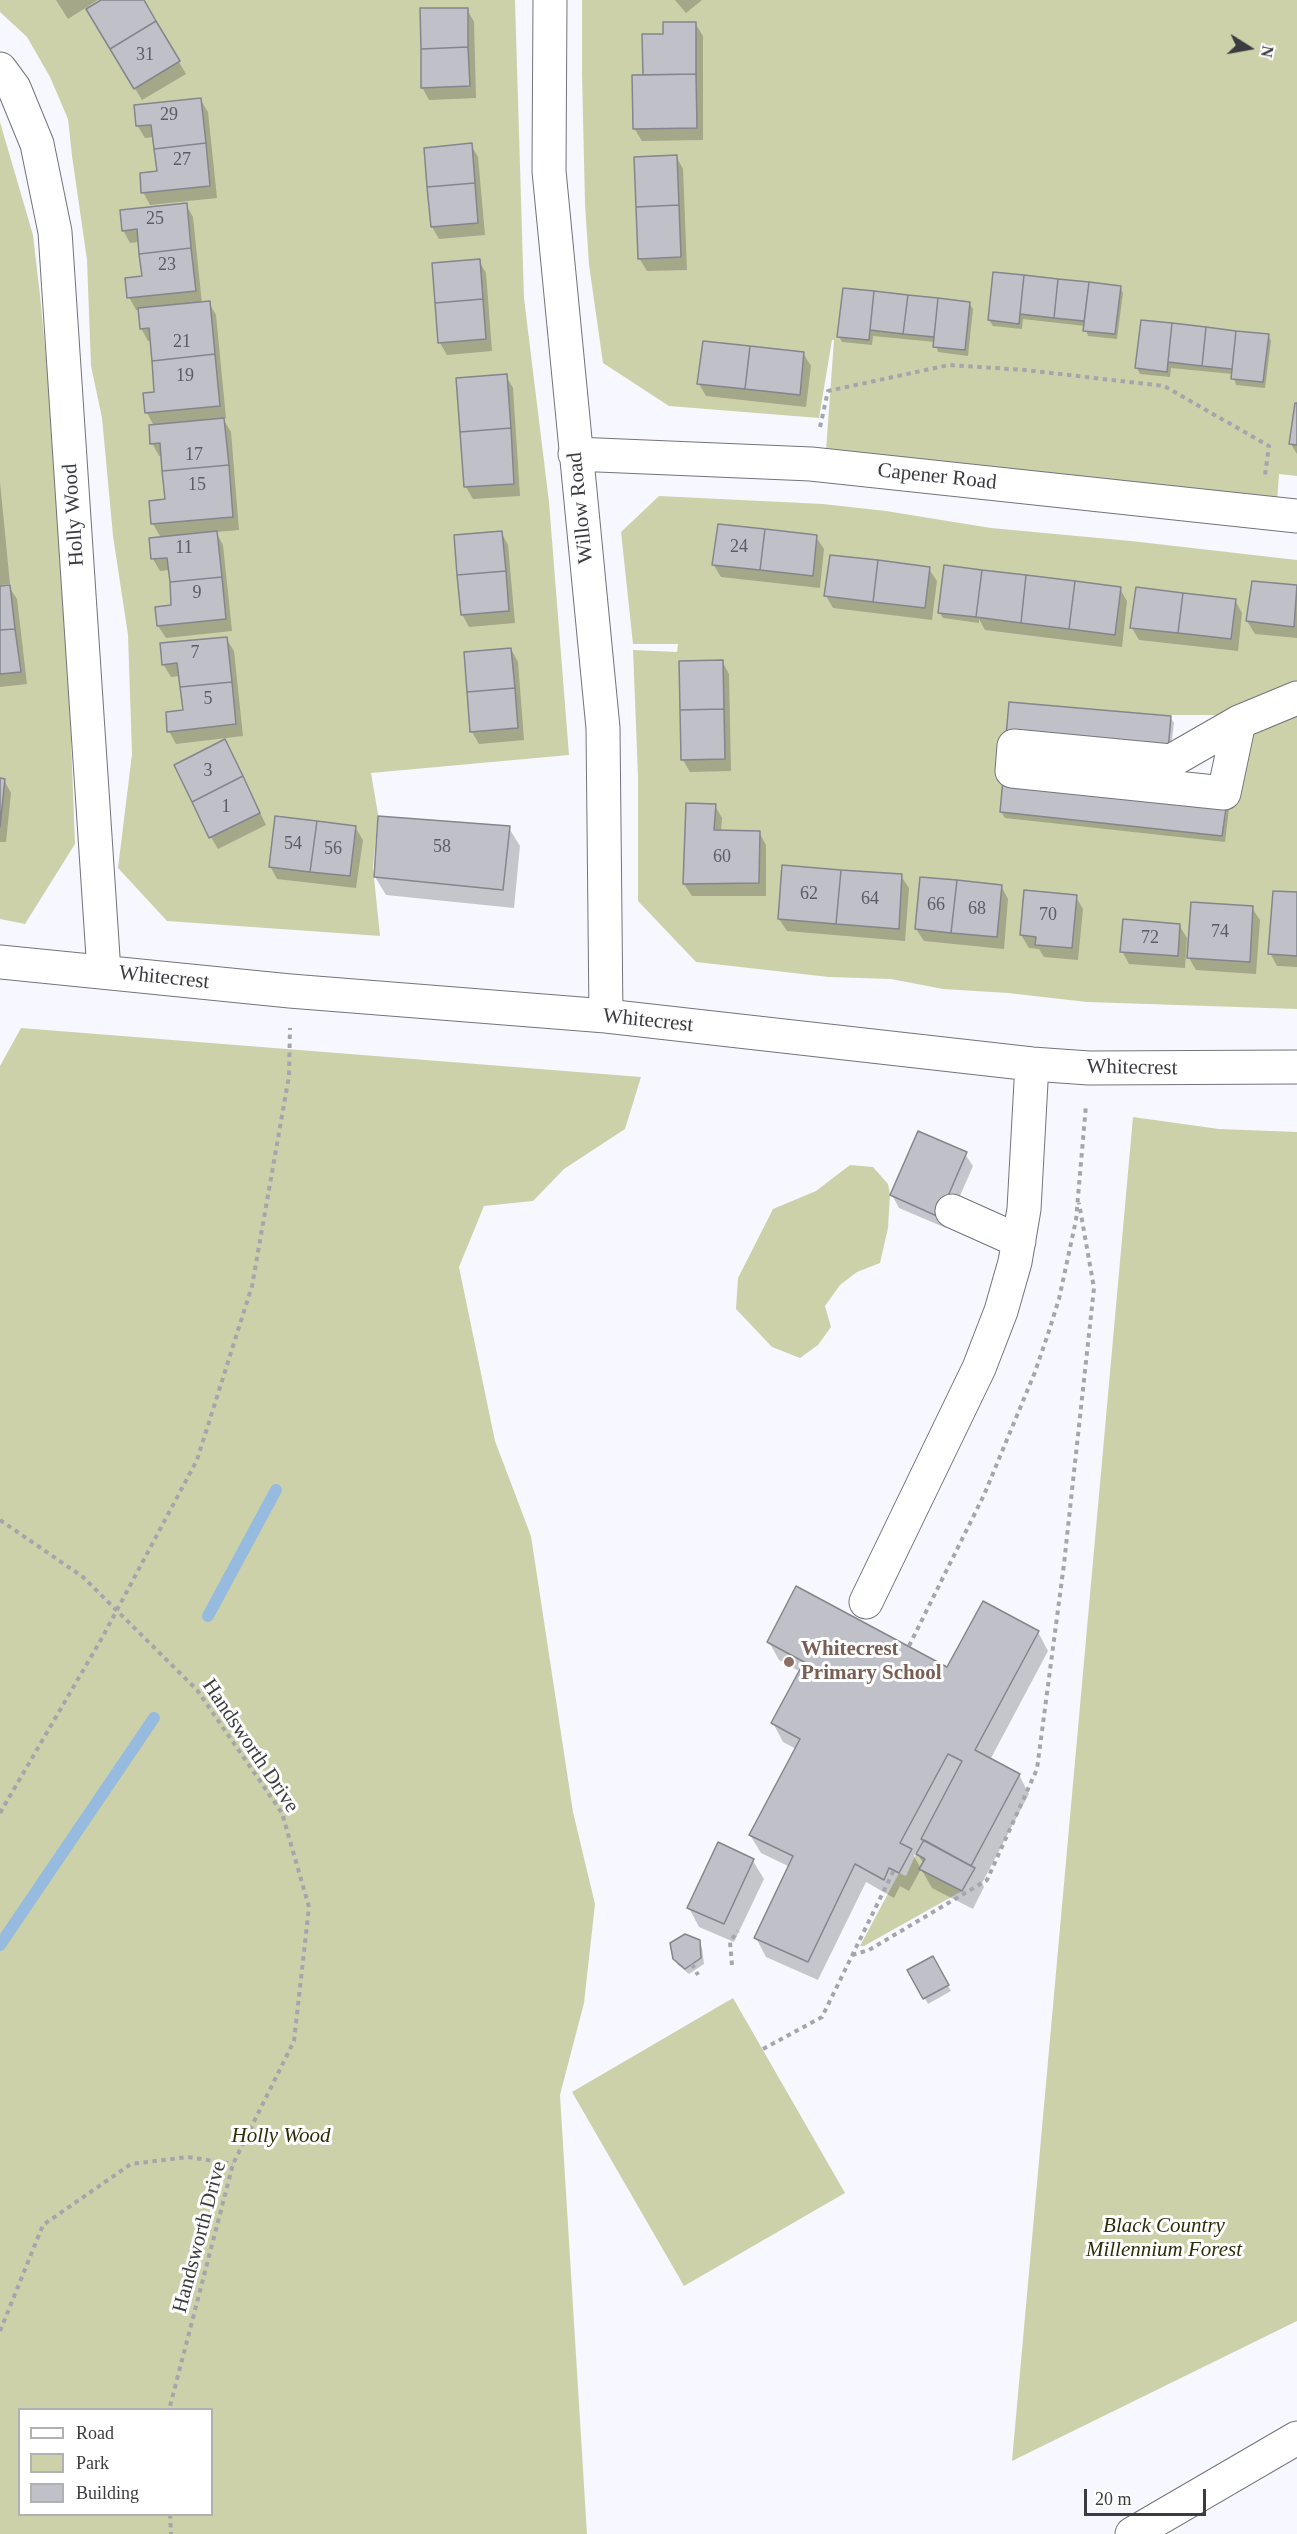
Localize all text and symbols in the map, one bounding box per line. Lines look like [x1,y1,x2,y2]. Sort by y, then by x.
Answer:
north arrow [1219,18,1279,78]
house number: 31 [136,44,154,66]
text: N [1258,44,1277,59]
house number: 29 [160,104,178,126]
house number: 27 [173,149,191,171]
house number: 25 [146,208,164,230]
house number: 23 [158,254,176,276]
house number: 21 [173,331,191,353]
house number: 19 [176,365,194,387]
house number: 17 [185,444,203,466]
street label: Willow Road [563,451,599,565]
street label: Capener Road [876,458,998,496]
street label: Holly Wood [58,463,90,567]
house number: 15 [188,474,206,496]
house number: 24 [730,536,748,558]
house number: 11 [175,537,193,559]
house number: 9 [192,582,202,604]
house number: 7 [190,642,200,664]
house number: 5 [204,688,212,710]
house number: 3 [204,760,212,782]
house number: 1 [222,796,230,818]
house number: 54 [284,833,302,855]
house number: 58 [433,836,451,858]
house number: 56 [324,838,342,860]
house number: 60 [713,846,731,868]
house number: 62 [800,883,818,905]
house number: 64 [861,888,879,910]
house number: 66 [927,894,945,916]
house number: 68 [968,898,986,920]
house number: 70 [1039,904,1057,926]
house number: 74 [1211,921,1229,943]
house number: 72 [1141,927,1159,949]
street label: Whitecrest [117,961,211,995]
street label: Whitecrest [601,1004,695,1038]
street label: Whitecrest [1086,1055,1178,1081]
place label: Whitecrest Primary School [801,1637,942,1687]
marker: Whitecrest Primary School [782,1655,796,1669]
street label: Handsworth Drive [196,1674,304,1818]
park label: Holly Wood [232,2123,330,2149]
street label: Handsworth Drive [168,2159,232,2315]
park label: Black Country Millennium Forest [1086,2213,1242,2263]
legend [18,2408,213,2516]
text: Road [76,2423,114,2443]
text: Park [76,2453,109,2473]
scale bar [1087,2477,1208,2515]
text: Building [76,2483,139,2503]
text: 20 m [1095,2489,1132,2509]

